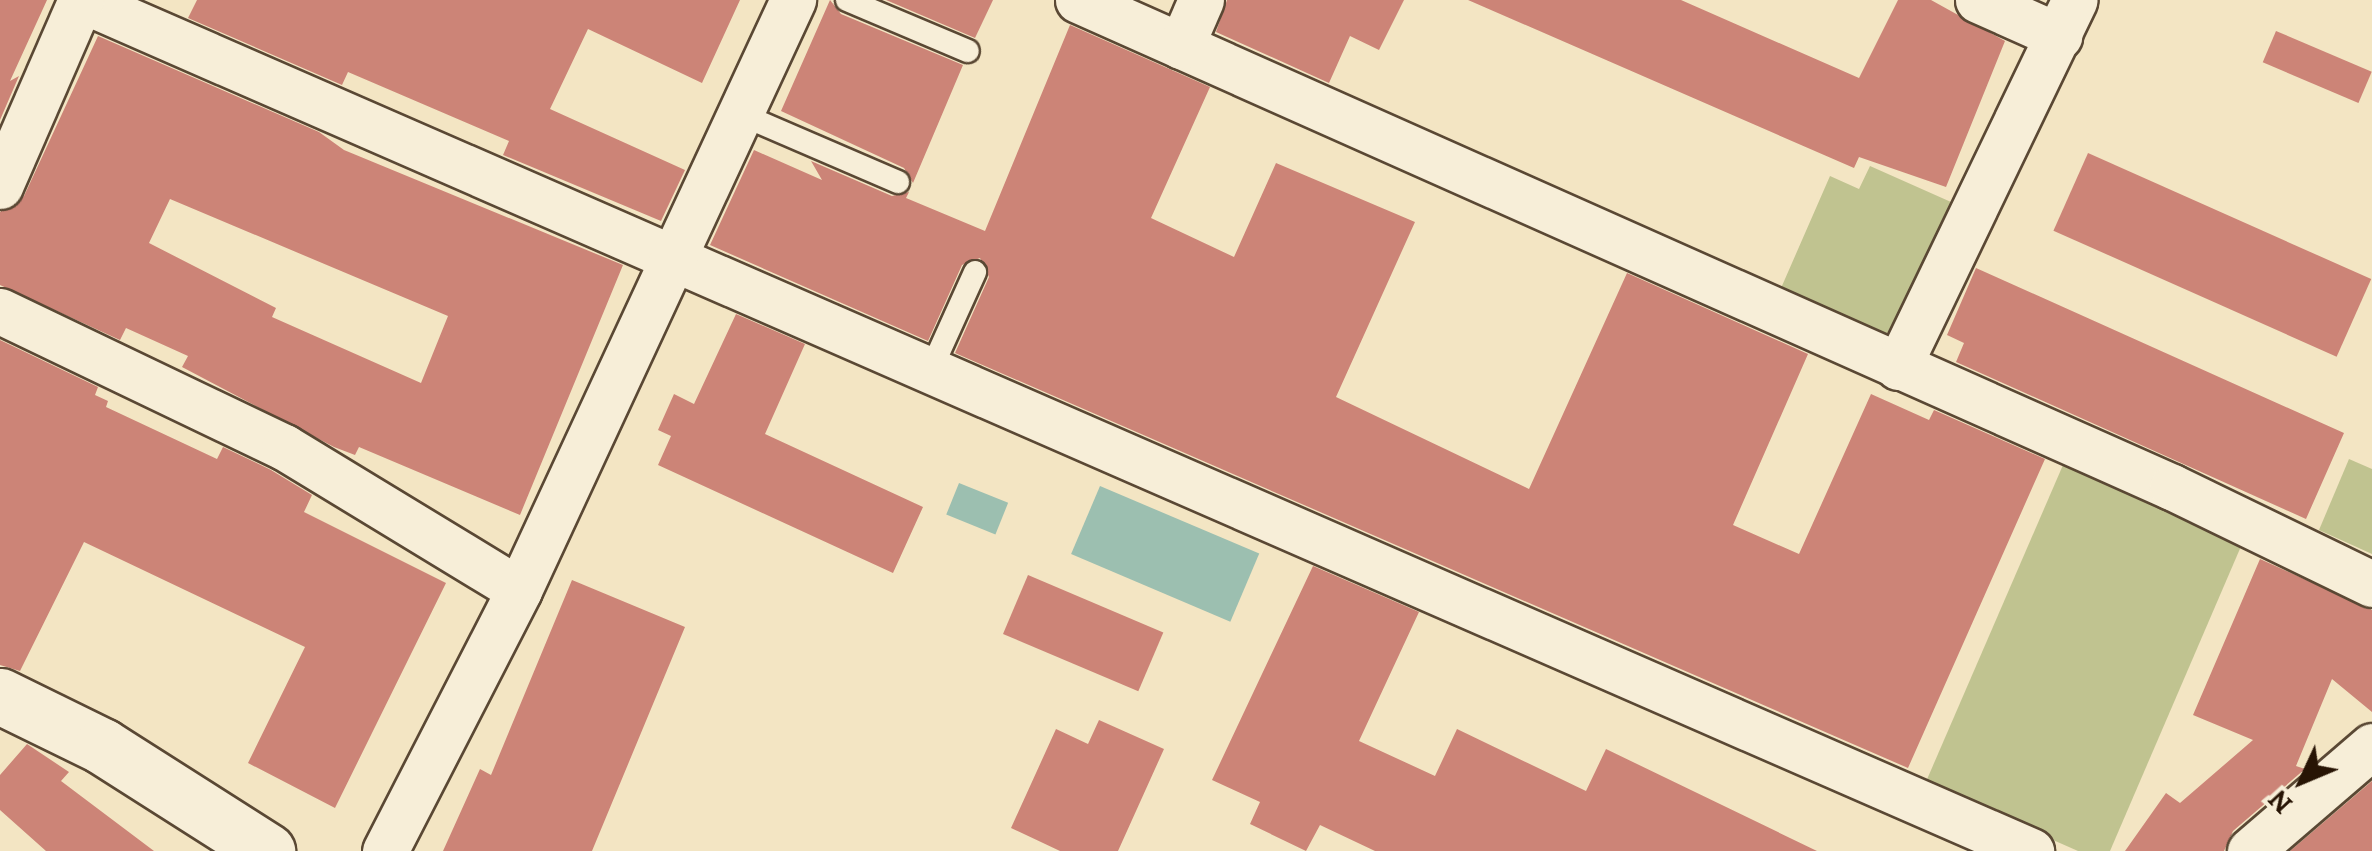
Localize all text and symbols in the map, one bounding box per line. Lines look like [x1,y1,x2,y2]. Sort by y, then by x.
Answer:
north arrow [2252,731,2352,831]
text: N [2260,781,2301,822]

